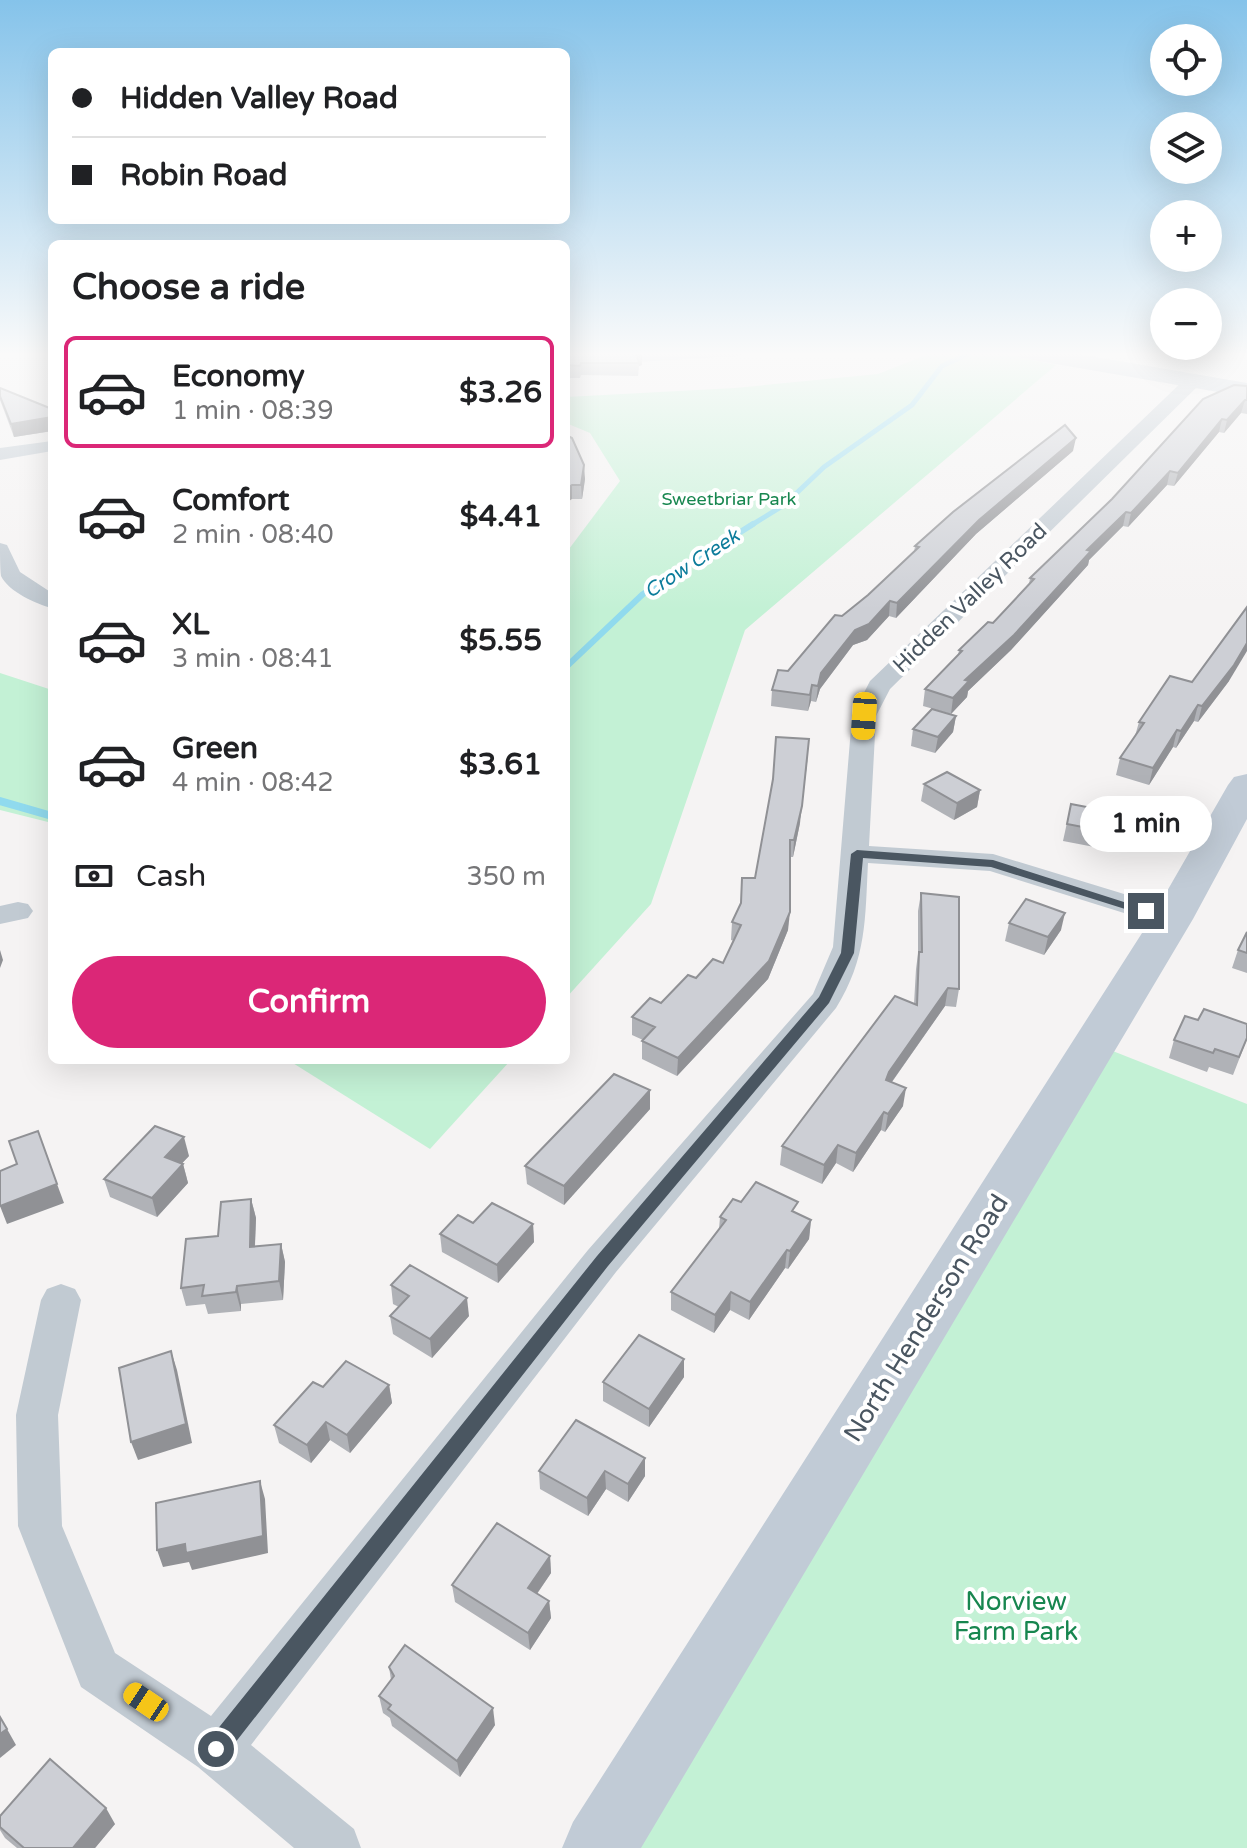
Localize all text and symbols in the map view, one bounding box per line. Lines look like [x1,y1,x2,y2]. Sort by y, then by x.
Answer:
map controls [1150,24,1222,360]
button: locate [1150,24,1222,96]
text: Hidden Valley Road [120,80,398,117]
button: layers [1150,112,1222,184]
text: Robin Road [120,157,287,194]
button: + [1150,200,1222,272]
text: Choose a ride [72,266,305,309]
button: − [1150,288,1222,360]
icon: car [76,356,148,428]
text: Economy [172,358,305,395]
text: $3.26 [459,374,542,411]
text: 1 min · 08:39 [172,395,334,426]
icon: car [76,480,148,552]
text: Comfort [172,482,290,519]
park label: Sweetbriar Park [662,488,797,510]
text: $4.41 [460,498,542,535]
street label: Hidden Valley Road [888,518,1052,678]
text: 2 min · 08:40 [172,519,334,550]
water label: Crow Creek [640,523,746,604]
icon: car [76,604,148,676]
text: XL [172,606,209,643]
text: $5.55 [460,622,542,659]
text: 3 min · 08:41 [172,643,334,674]
car [850,691,878,741]
icon: car [76,728,148,800]
text: Green [172,730,258,767]
text: $3.61 [459,746,542,783]
text: 4 min · 08:42 [172,767,334,798]
callout: 1 min [1080,795,1212,851]
text: 1 min [1111,808,1181,839]
icon: cash [72,854,116,898]
text: Cash [136,858,206,895]
text: 350 m [466,861,546,892]
route end [1128,893,1164,929]
button: Confirm [72,956,546,1048]
street label: North Henderson Road [837,1189,1015,1447]
park label: Norview Farm Park [954,1586,1078,1647]
car [119,1679,173,1725]
route start [198,1731,234,1767]

